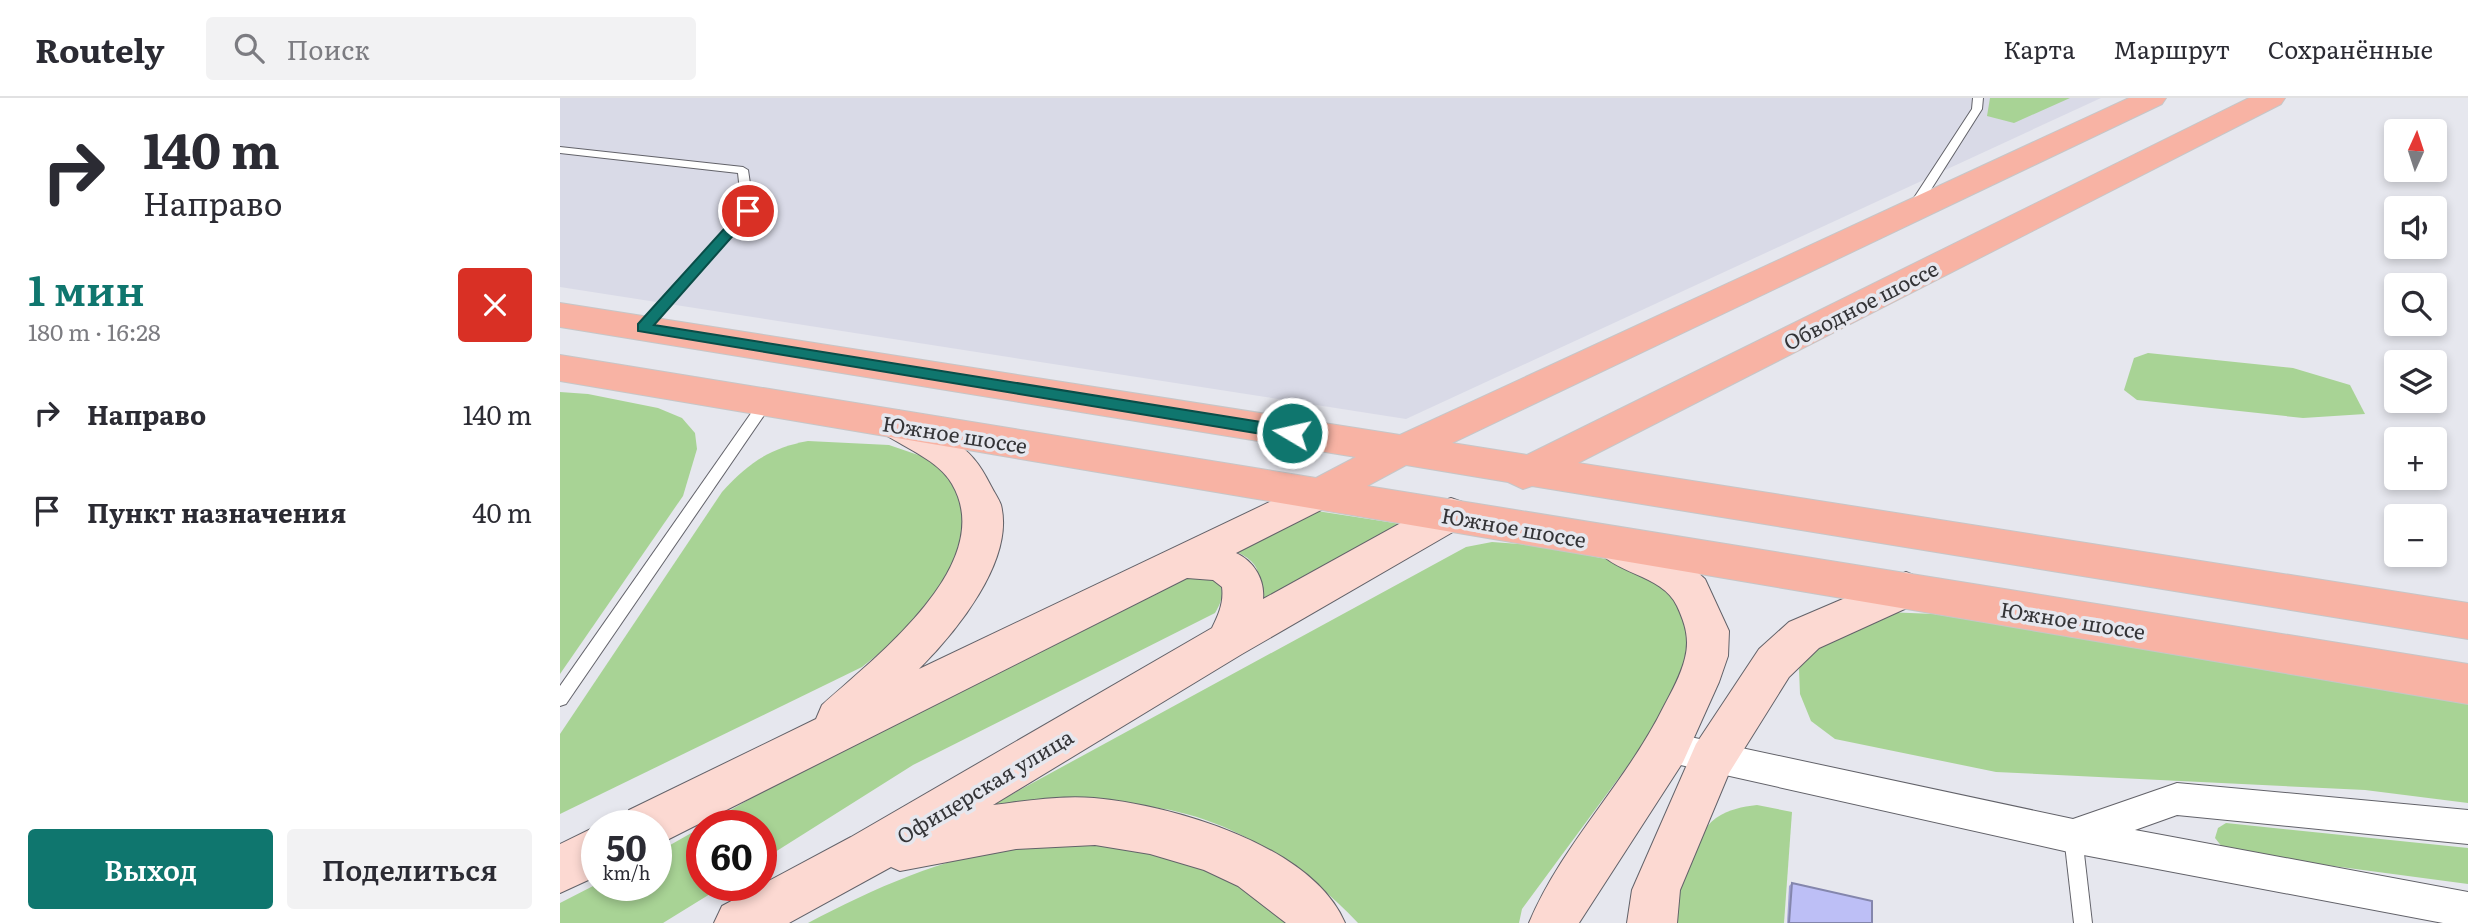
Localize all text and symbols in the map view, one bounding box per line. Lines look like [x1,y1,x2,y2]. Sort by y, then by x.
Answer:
search box [206,17,696,80]
text: Routely [35,24,164,73]
icon: search [230,29,268,67]
text: Поиск [286,29,370,68]
text: Карта [2003,31,2075,66]
text: Маршрут [2113,31,2230,66]
text: Сохранённые [2268,31,2433,66]
text: 140 m [143,111,280,184]
north arrow [2384,119,2446,182]
map controls [2384,119,2447,567]
icon: right [28,126,119,217]
text: Направо [143,178,283,226]
pin [718,181,778,241]
icon: arrive [729,192,767,230]
button: sound [2384,196,2447,259]
street label: Обводное шоссе [1777,251,1943,356]
text: 1 мин [28,257,145,319]
button: close [458,268,532,342]
button: search [2384,273,2447,336]
text: 180 m · 16:28 [28,314,161,348]
button: layers [2384,350,2447,413]
icon: right [28,394,66,432]
text: Направо [87,394,206,433]
text: 140 m [463,394,532,433]
position arrow [1255,396,1329,470]
street label: Южное шоссе [880,406,1030,460]
button: + [2384,427,2447,490]
icon: arrive [28,492,66,530]
text: Пункт назначения [87,492,346,531]
text: 40 m [472,492,532,531]
street label: Южное шоссе [1439,498,1589,554]
button: − [2384,504,2447,567]
street label: Южное шоссе [1998,592,2148,646]
street label: Офицерская улица [890,720,1079,850]
speed limit sign: 60 [686,810,777,901]
text: 50 [606,820,647,872]
button: Выход [28,829,273,909]
button: Поделиться [287,829,532,909]
text: km/h [603,859,650,886]

